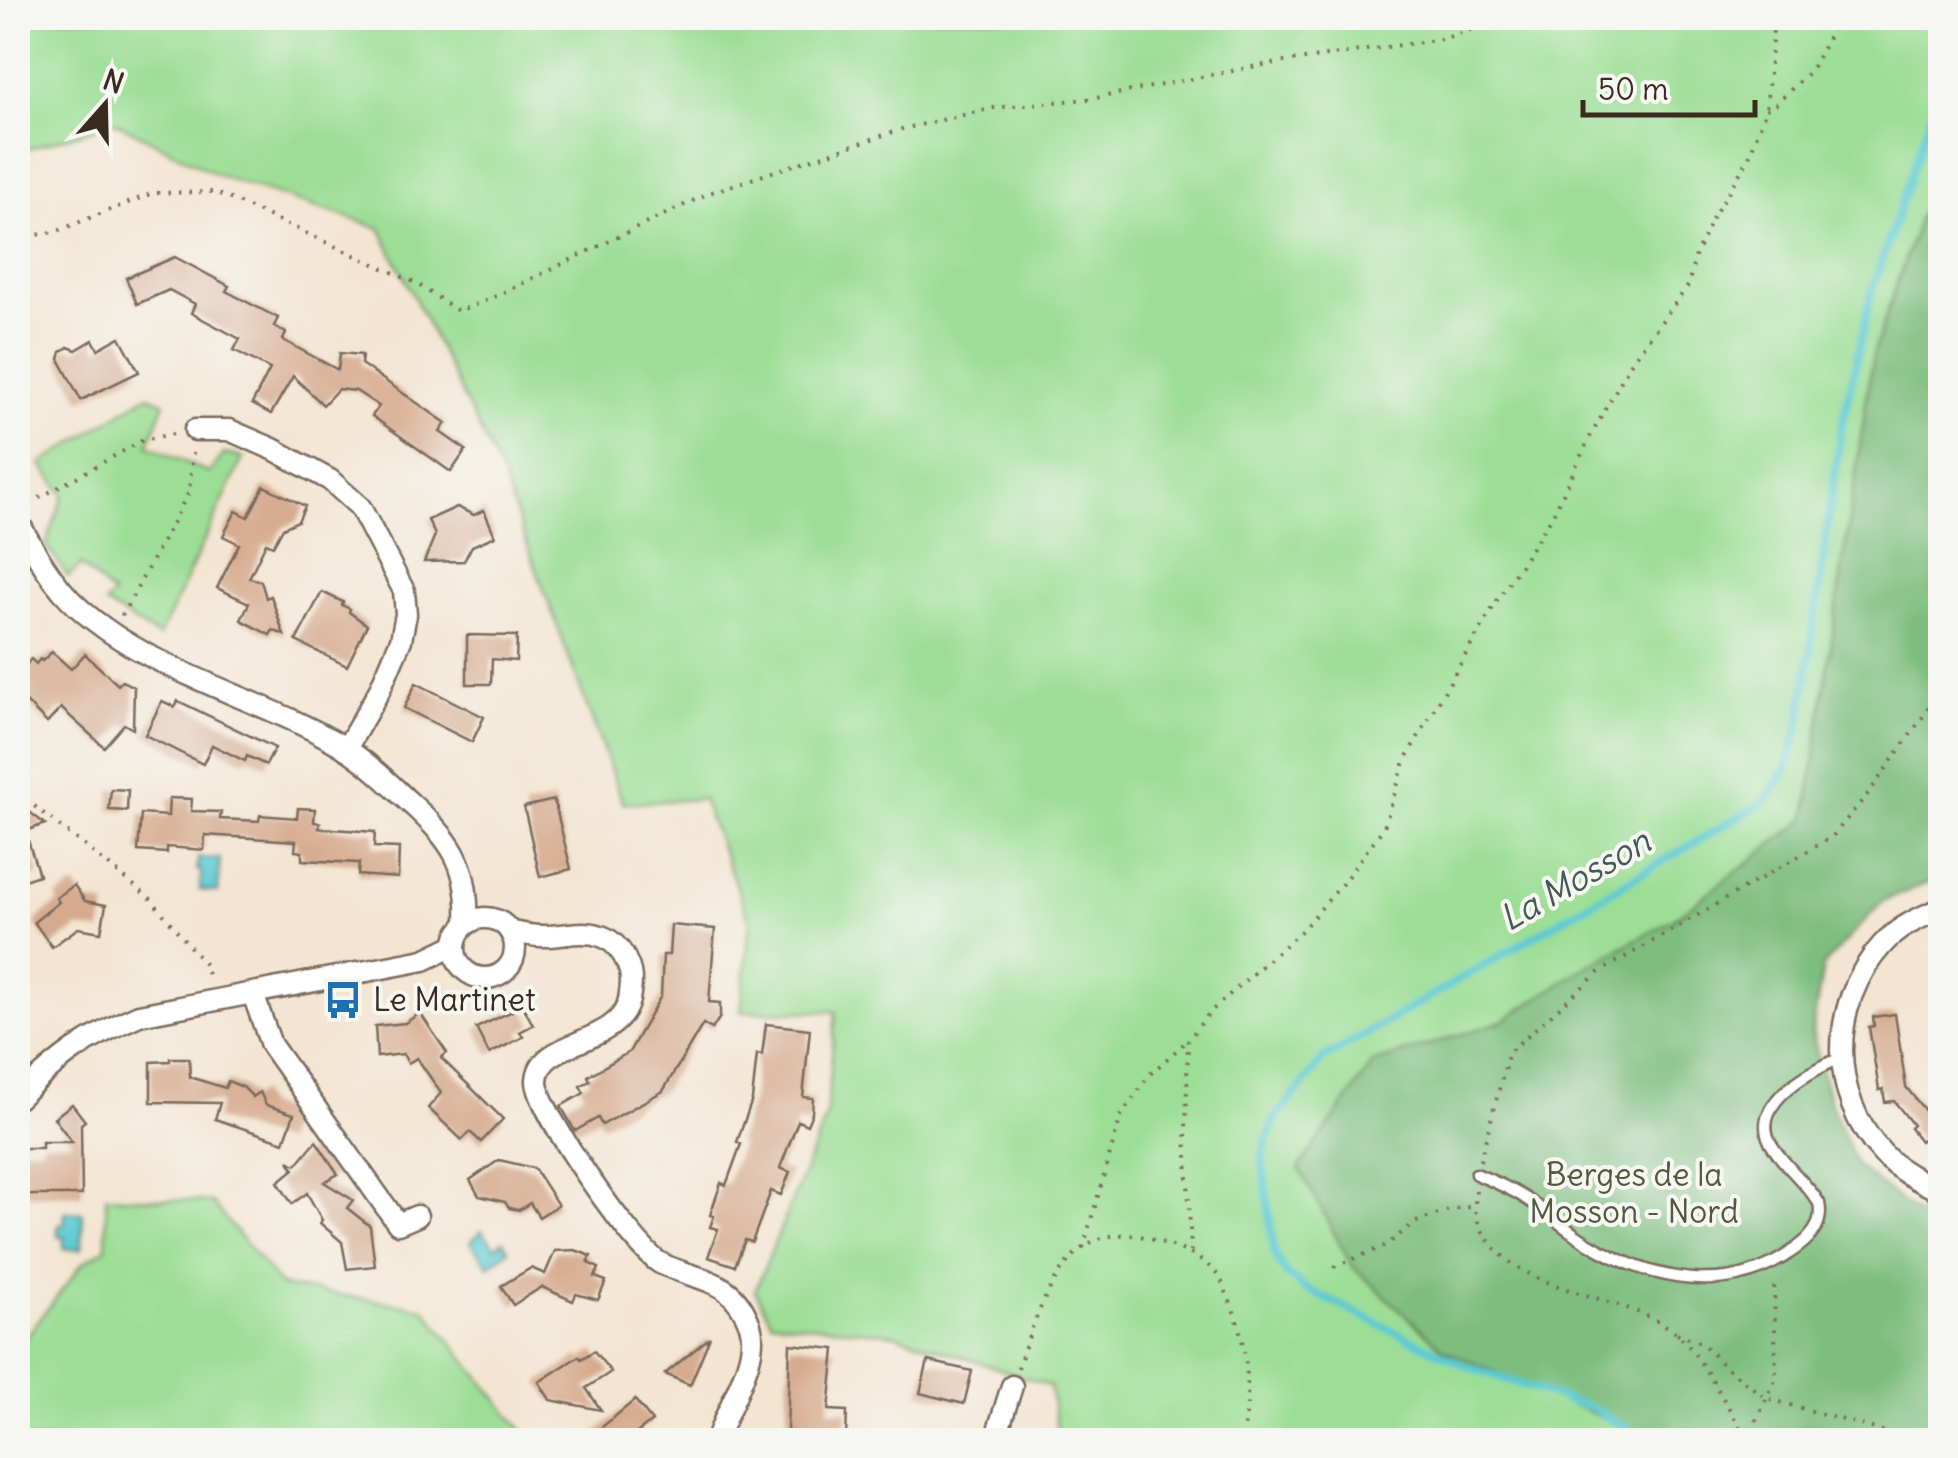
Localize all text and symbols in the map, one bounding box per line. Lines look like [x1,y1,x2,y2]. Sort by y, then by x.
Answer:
north arrow [55,55,155,155]
scale bar [1583,55,1756,117]
text: N [98,61,129,102]
text: 50 m [1598,70,1668,108]
water label: La Mosson [1491,818,1658,940]
bus stop icon: Le Martinet [322,979,364,1021]
place label: Le Martinet [373,979,536,1020]
park label: Berges de la Mosson - Nord [1529,1154,1739,1232]

